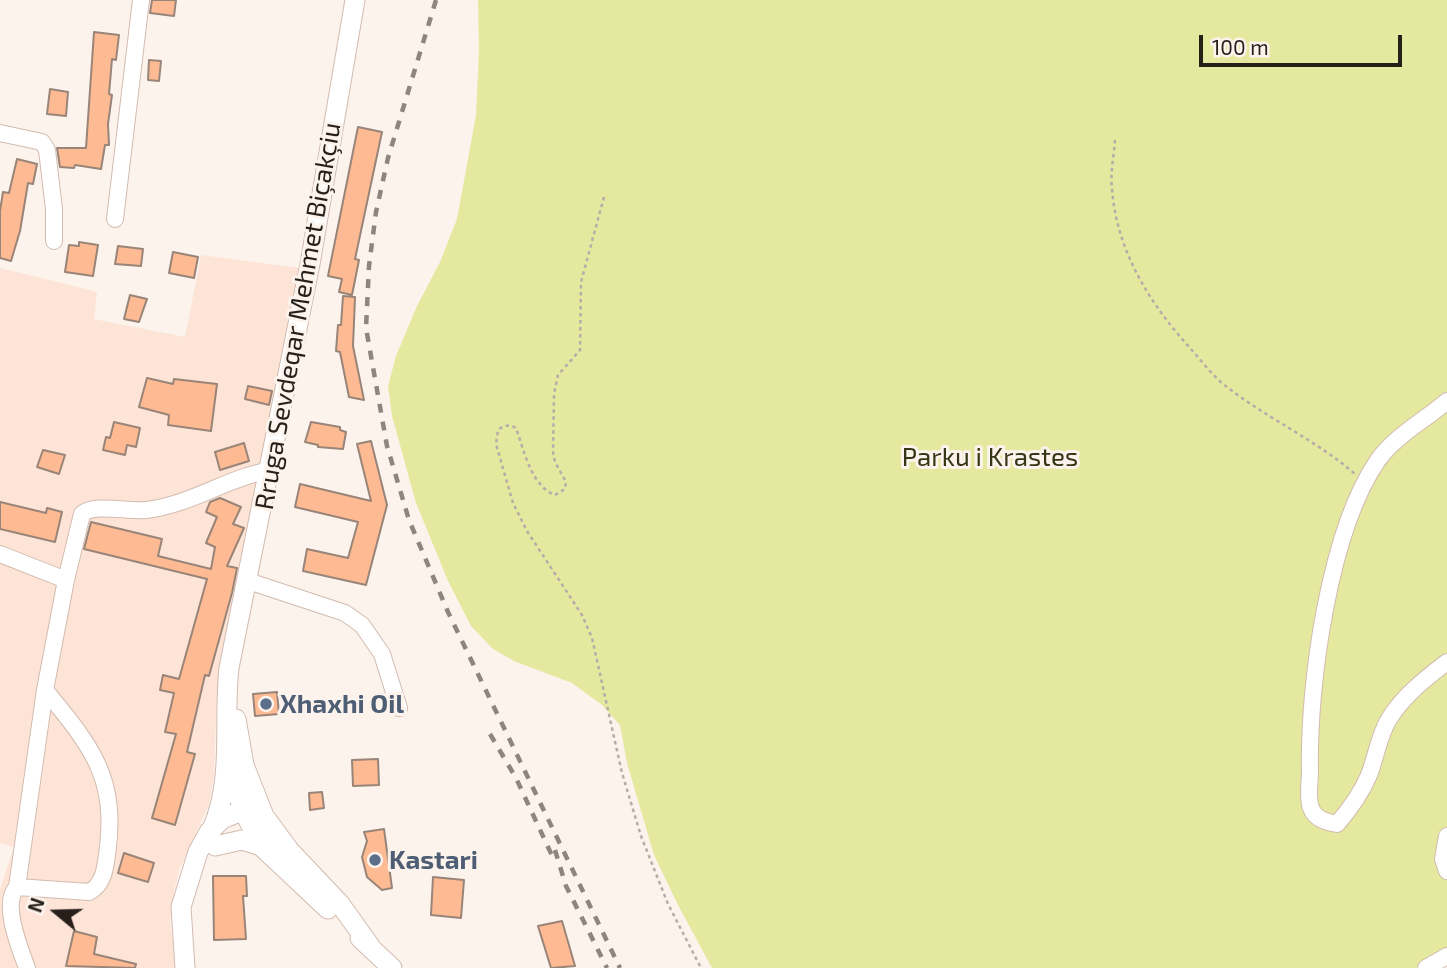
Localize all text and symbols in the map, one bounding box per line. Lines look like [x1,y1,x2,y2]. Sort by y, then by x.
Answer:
scale bar [1202,21,1405,65]
text: 100 m [1212,34,1269,59]
street label: Rruga Sevdeqar Mehmet Biçakçiu [249,120,347,512]
park label: Parku i Krastes [902,441,1078,473]
place label: Xhaxhi Oil [280,688,404,720]
marker: Xhaxhi Oil [258,696,274,712]
place label: Kastari [389,844,478,876]
marker: Kastari [367,852,383,868]
north arrow [21,877,91,947]
text: N [23,895,49,915]

